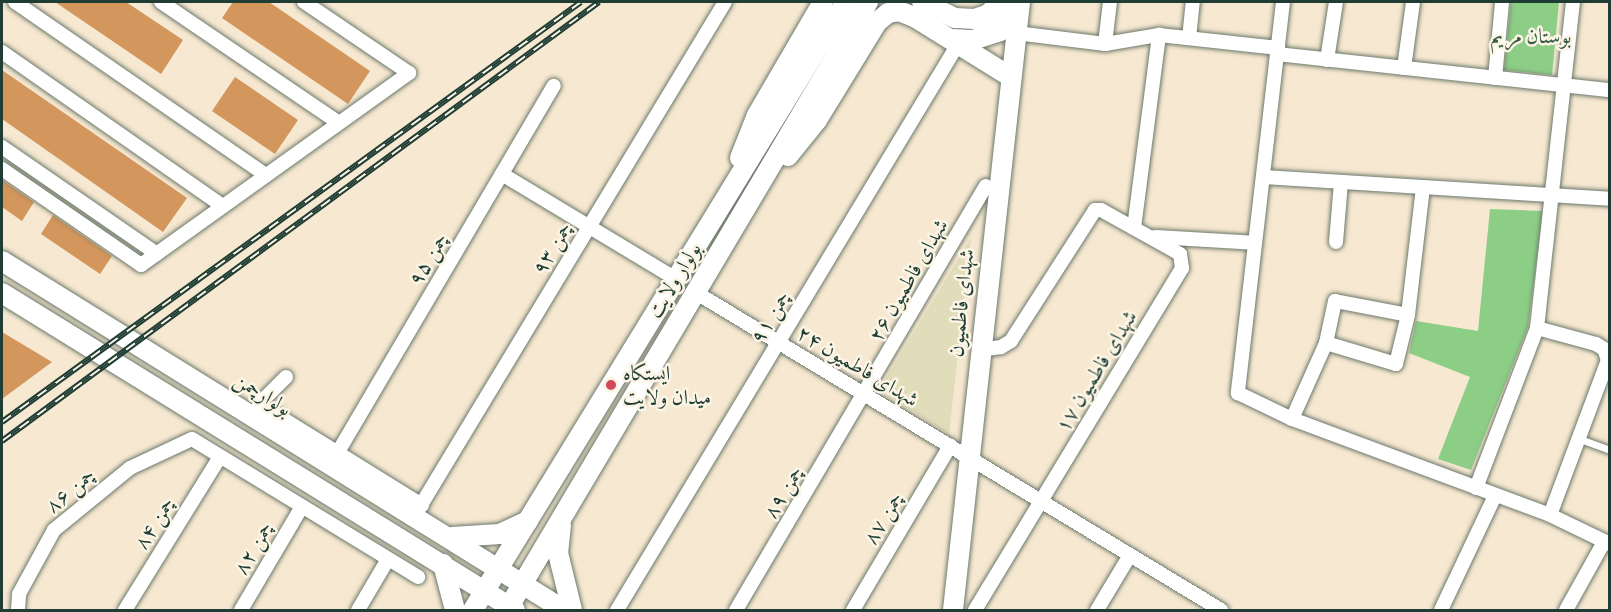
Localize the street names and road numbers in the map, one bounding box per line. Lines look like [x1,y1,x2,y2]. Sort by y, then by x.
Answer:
street label: شهدای فاطمیون ۲۶ [863,214,953,346]
street label: چمن ۹۳ [527,217,577,279]
street label: چمن ۹۵ [403,228,453,290]
street label: بولوار ولایت [642,238,706,322]
street label: شهدای فاطمیون [943,248,979,358]
street label: چمن ۹۱ [745,286,795,348]
street label: شهدای فاطمیون ۱۷ [1050,306,1142,436]
street label: شهدای فاطمیون ۲۴ [793,320,923,412]
street label: بولوارچمن [229,367,297,421]
street label: چمن ۸۹ [758,461,808,523]
street label: چمن ۸۶ [40,462,100,518]
street label: چمن ۸۷ [858,487,908,549]
street label: چمن ۸۴ [128,492,180,554]
street label: چمن ۸۲ [228,517,278,579]

